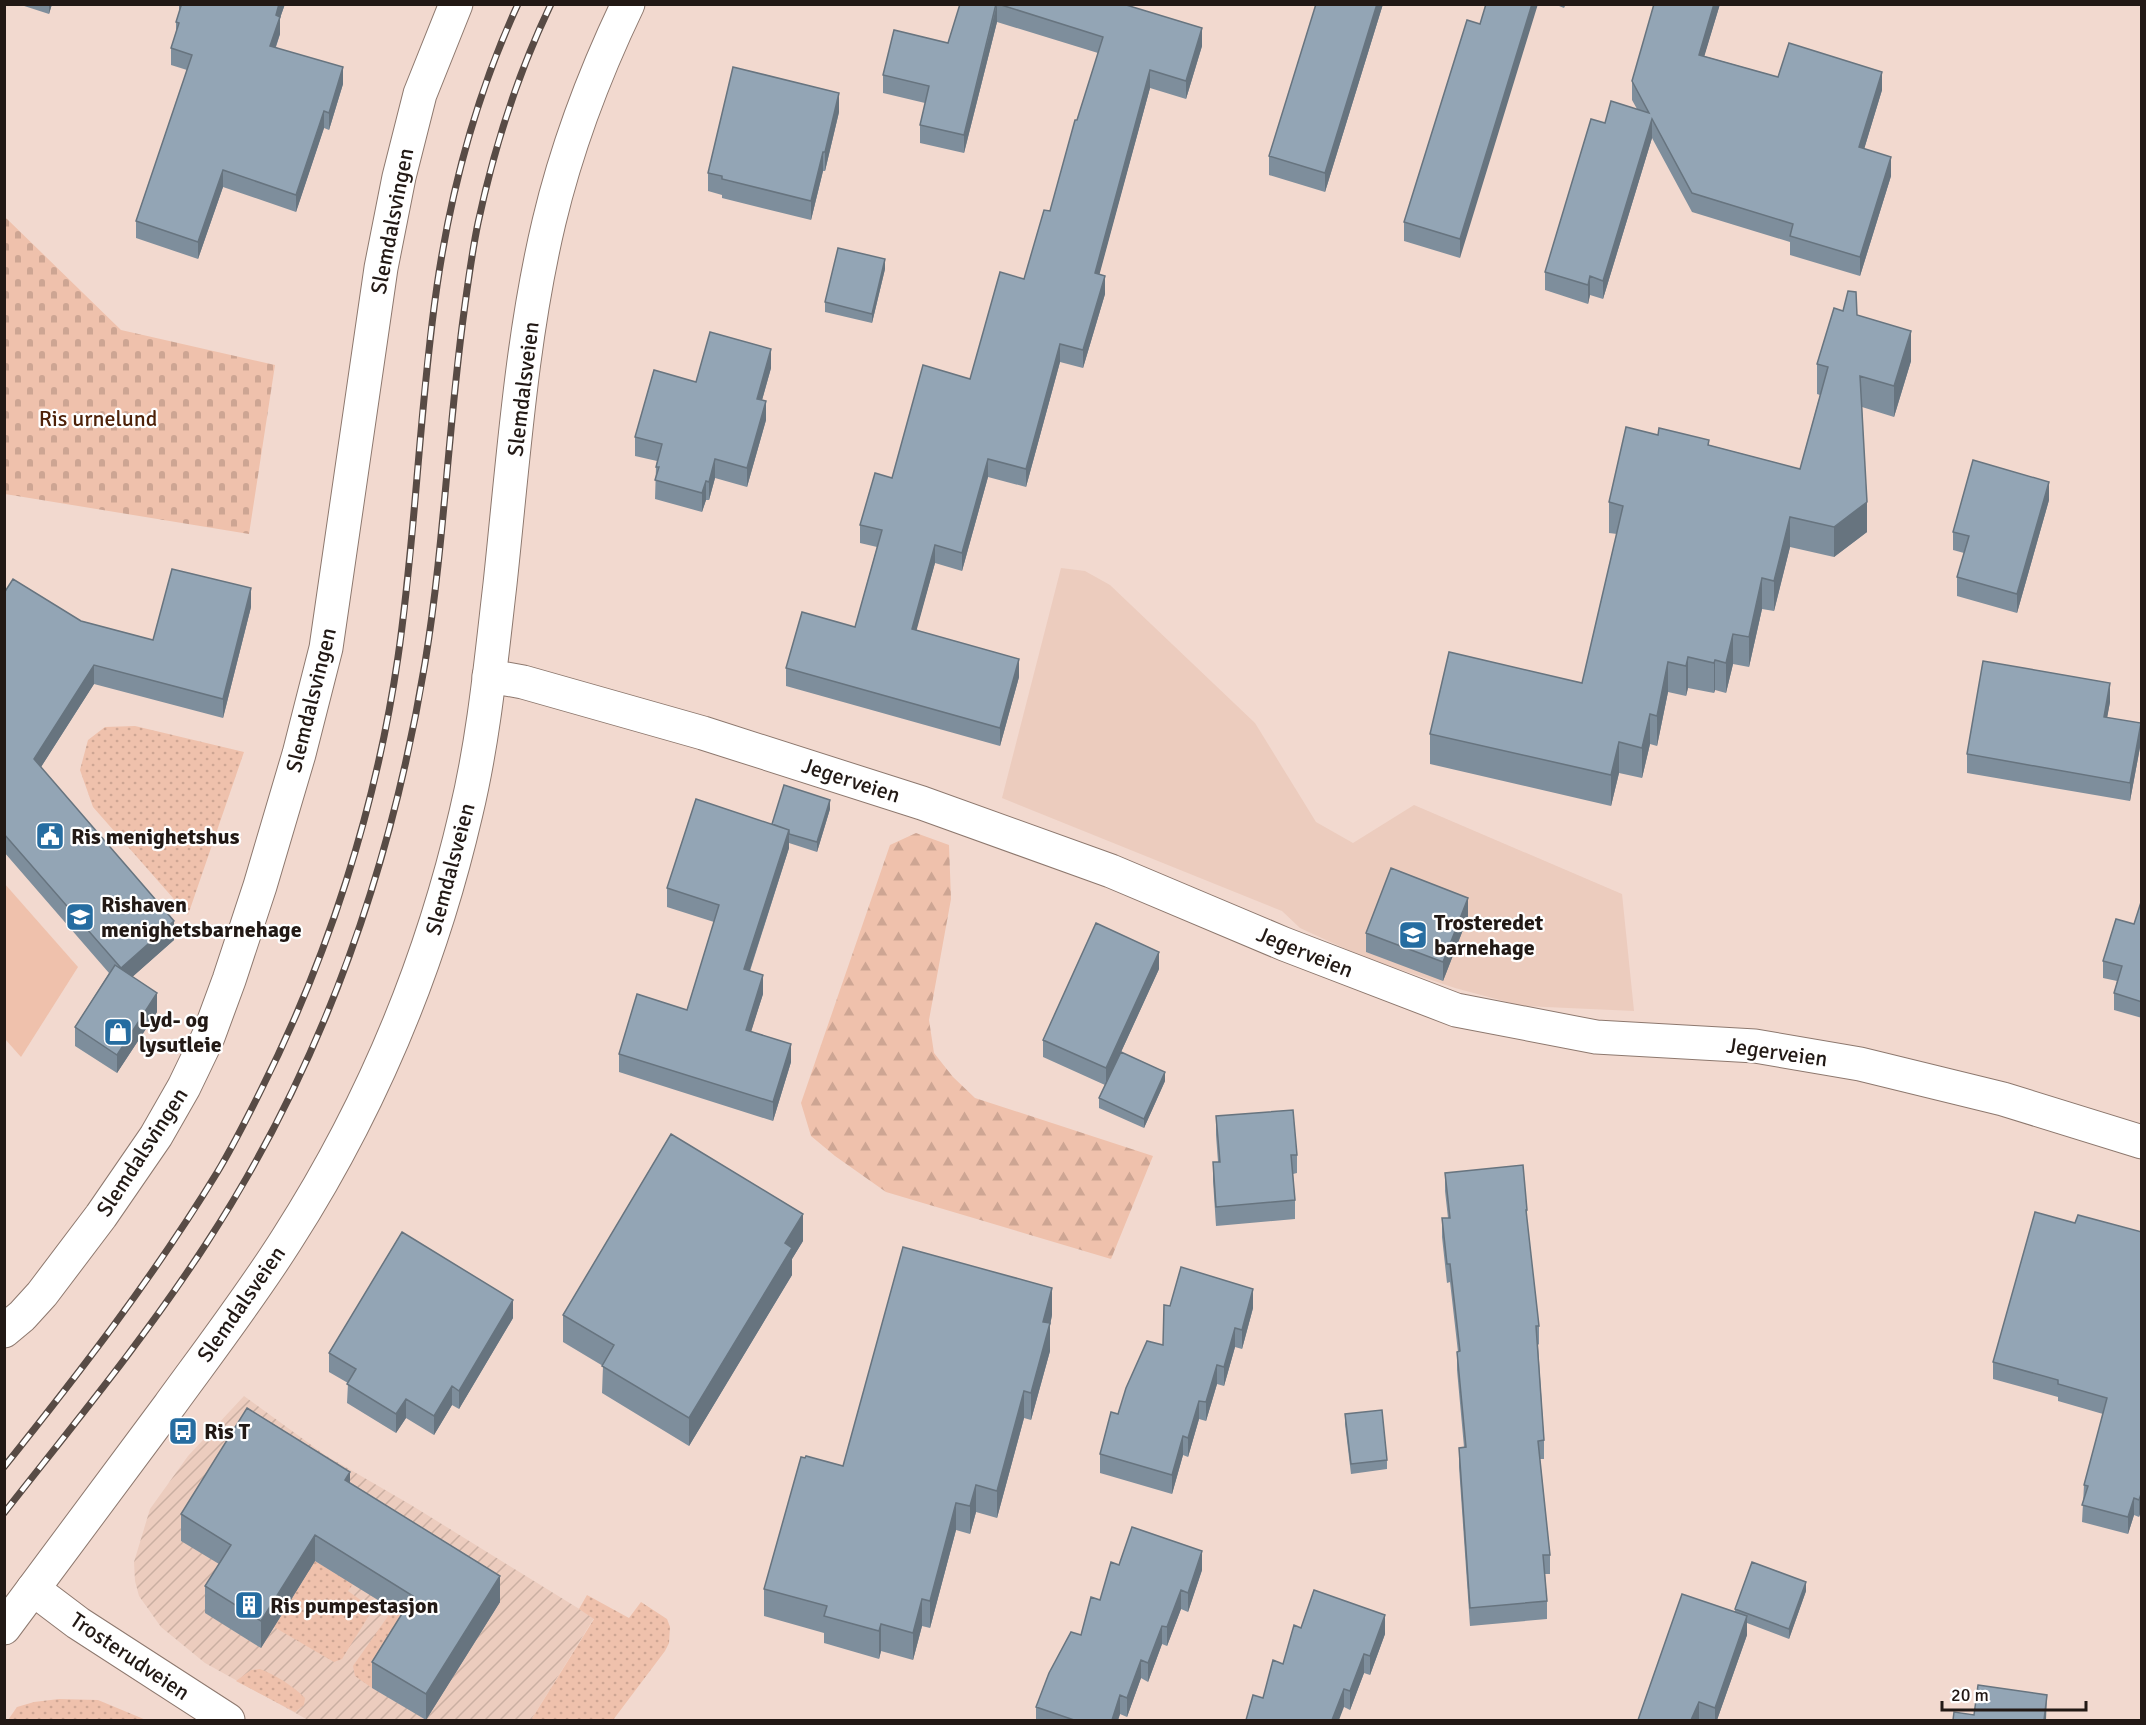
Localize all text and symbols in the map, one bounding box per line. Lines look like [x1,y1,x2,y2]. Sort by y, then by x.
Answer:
street label: Slemdalsvingen [365,146,419,296]
street label: Slemdalsveien [501,320,545,458]
park label: Ris urnelund [39,405,157,432]
street label: Slemdalsvingen [280,625,342,775]
street label: Jegerveien [798,751,904,809]
street label: Slemdalsveien [419,800,481,938]
public building icon: Ris menighetshus [34,820,66,852]
place label: Ris menighetshus [71,823,240,850]
place label: Rishaven menighetsbarnehage [101,891,302,943]
school or university icon: Rishaven menighetsbarnehage [64,901,96,933]
place label: Trosteredet barnehage [1434,909,1543,961]
school or university icon: Trosteredet barnehage [1397,919,1429,951]
street label: Jegerveien [1253,920,1357,984]
place label: Lyd- og lysutleie [139,1006,222,1058]
shop icon: Lyd- og lysutleie [102,1016,134,1048]
street label: Jegerveien [1725,1032,1829,1072]
street label: Slemdalsvingen [90,1082,194,1222]
street label: Slemdalsveien [191,1241,291,1367]
bus stop icon: Ris T [167,1415,199,1447]
place label: Ris T [204,1418,251,1445]
building icon: Ris pumpestasjon [233,1589,265,1621]
place label: Ris pumpestasjon [270,1592,438,1619]
street label: Trosterudveien [65,1606,195,1706]
scale bar [1942,1674,2086,1712]
text: 20 m [1951,1684,1989,1706]

